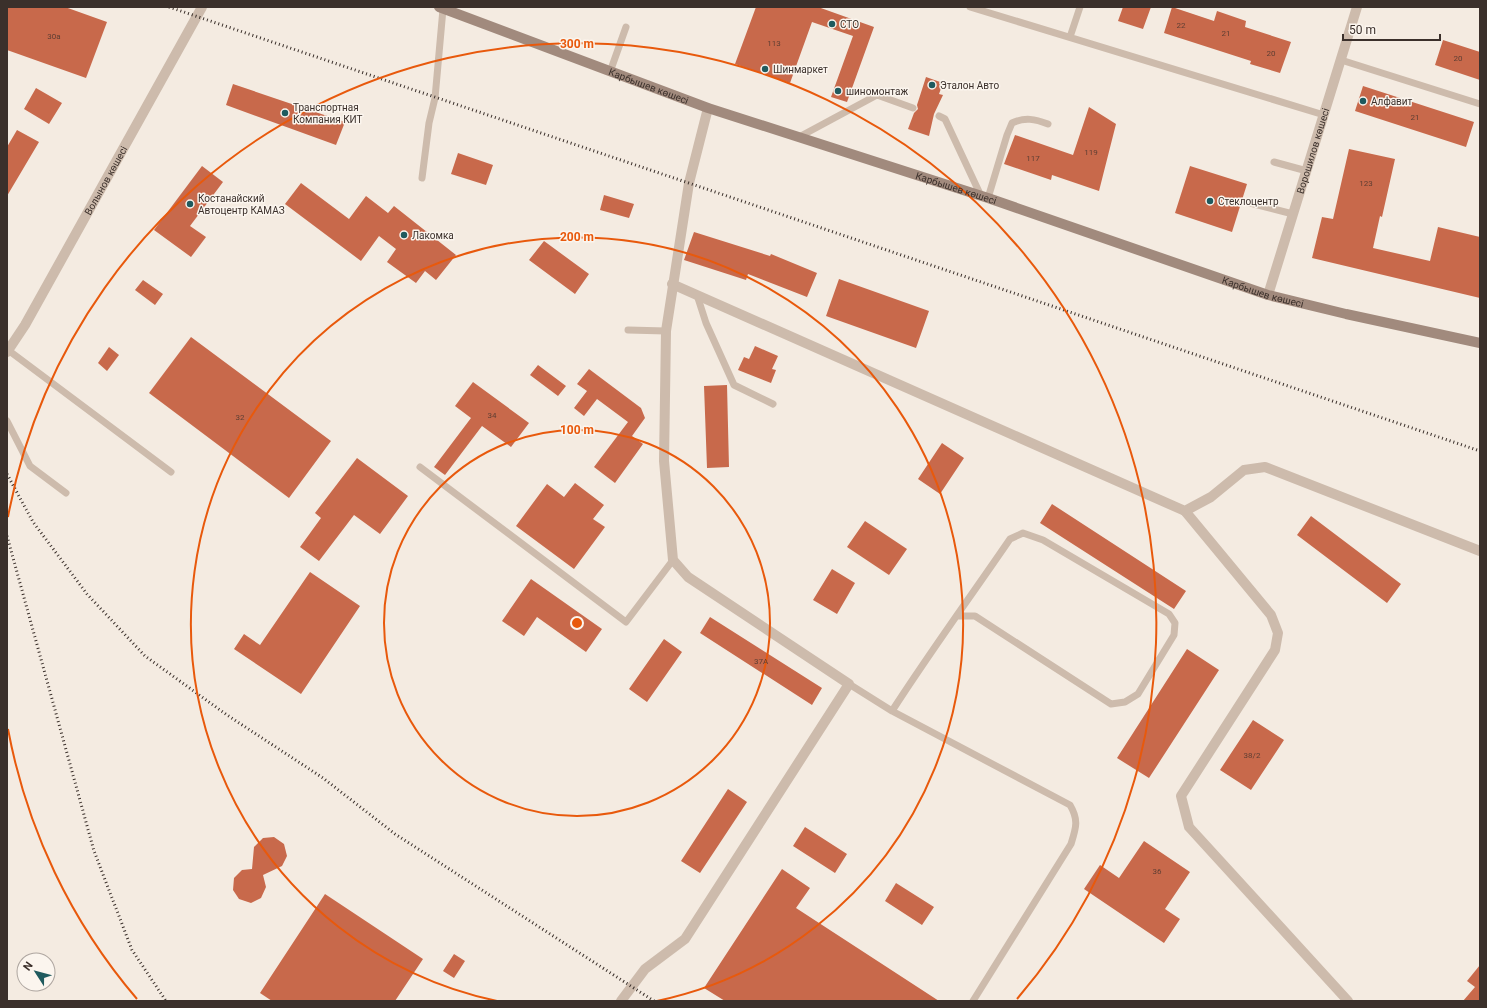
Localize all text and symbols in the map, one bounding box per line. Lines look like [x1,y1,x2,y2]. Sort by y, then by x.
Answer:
scale bar [1343,16,1440,42]
marker: СТО [827,19,837,29]
place label: СТО [840,19,859,30]
house number: 22 [1177,21,1186,30]
text: 50 m [1349,23,1376,37]
house number: 21 [1222,29,1231,38]
house number: 30а [47,32,61,41]
text: 300 m [560,37,594,51]
house number: 113 [767,39,781,48]
house number: 20 [1267,49,1276,58]
house number: 20 [1454,54,1463,63]
marker: Шинмаркет [760,64,770,74]
place label: Шинмаркет [773,64,828,75]
street label: Карбышев көшесі [607,66,690,106]
marker: Эталон Авто [927,80,937,90]
place label: Эталон Авто [940,80,999,91]
marker: шиномонтаж [833,86,843,96]
place label: шиномонтаж [846,86,908,97]
marker: Алфавит [1358,96,1368,106]
place label: Алфавит [1371,96,1413,107]
place label: Транспортная Компания КИТ [293,102,363,125]
street label: Ворошилов көшесі [1295,107,1331,195]
marker: Транспортная Компания КИТ [280,108,290,118]
house number: 21 [1411,113,1420,122]
street label: Волынов көшесі [82,144,130,217]
house number: 119 [1084,148,1098,157]
house number: 117 [1026,154,1040,163]
street label: Карбышев көшесі [914,170,998,207]
house number: 123 [1359,179,1373,188]
place label: Костанайский Автоцентр КАМАЗ [198,193,285,216]
marker: Стеклоцентр [1205,196,1215,206]
place label: Стеклоцентр [1218,196,1279,207]
marker: Костанайский Автоцентр КАМАЗ [185,199,195,209]
marker: Лакомка [399,230,409,240]
place label: Лакомка [412,230,454,241]
text: 200 m [560,230,594,244]
street label: Карбышев көшесі [1221,275,1305,309]
house number: 34 [488,411,497,420]
house number: 32 [236,413,245,422]
text: 100 m [560,423,594,437]
centre of rings [570,616,584,630]
house number: 37А [754,657,769,666]
house number: 38/2 [1244,751,1261,760]
house number: 36 [1153,867,1162,876]
north arrow [16,952,56,992]
text: N [21,959,36,973]

